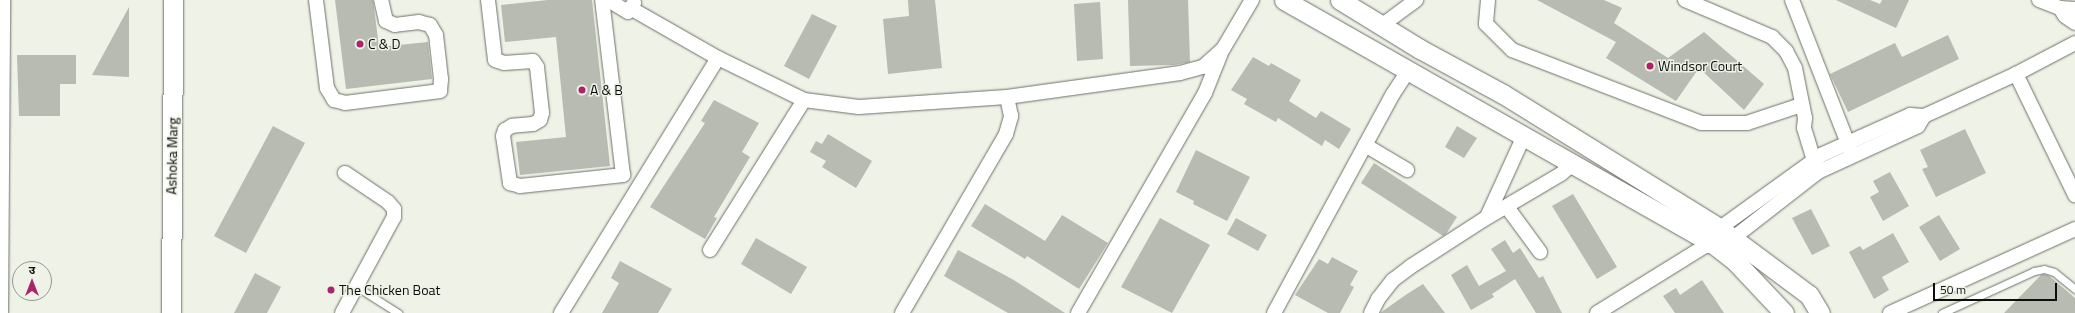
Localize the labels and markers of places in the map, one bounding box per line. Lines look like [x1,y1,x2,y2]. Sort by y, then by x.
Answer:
place label: C & D [368,36,400,52]
marker: C & D [355,39,365,49]
place label: Windsor Court [1658,58,1742,74]
marker: Windsor Court [1645,61,1655,71]
place label: A & B [590,82,623,98]
marker: A & B [577,85,587,95]
place label: The Chicken Boat [339,282,440,298]
marker: The Chicken Boat [326,285,336,295]

